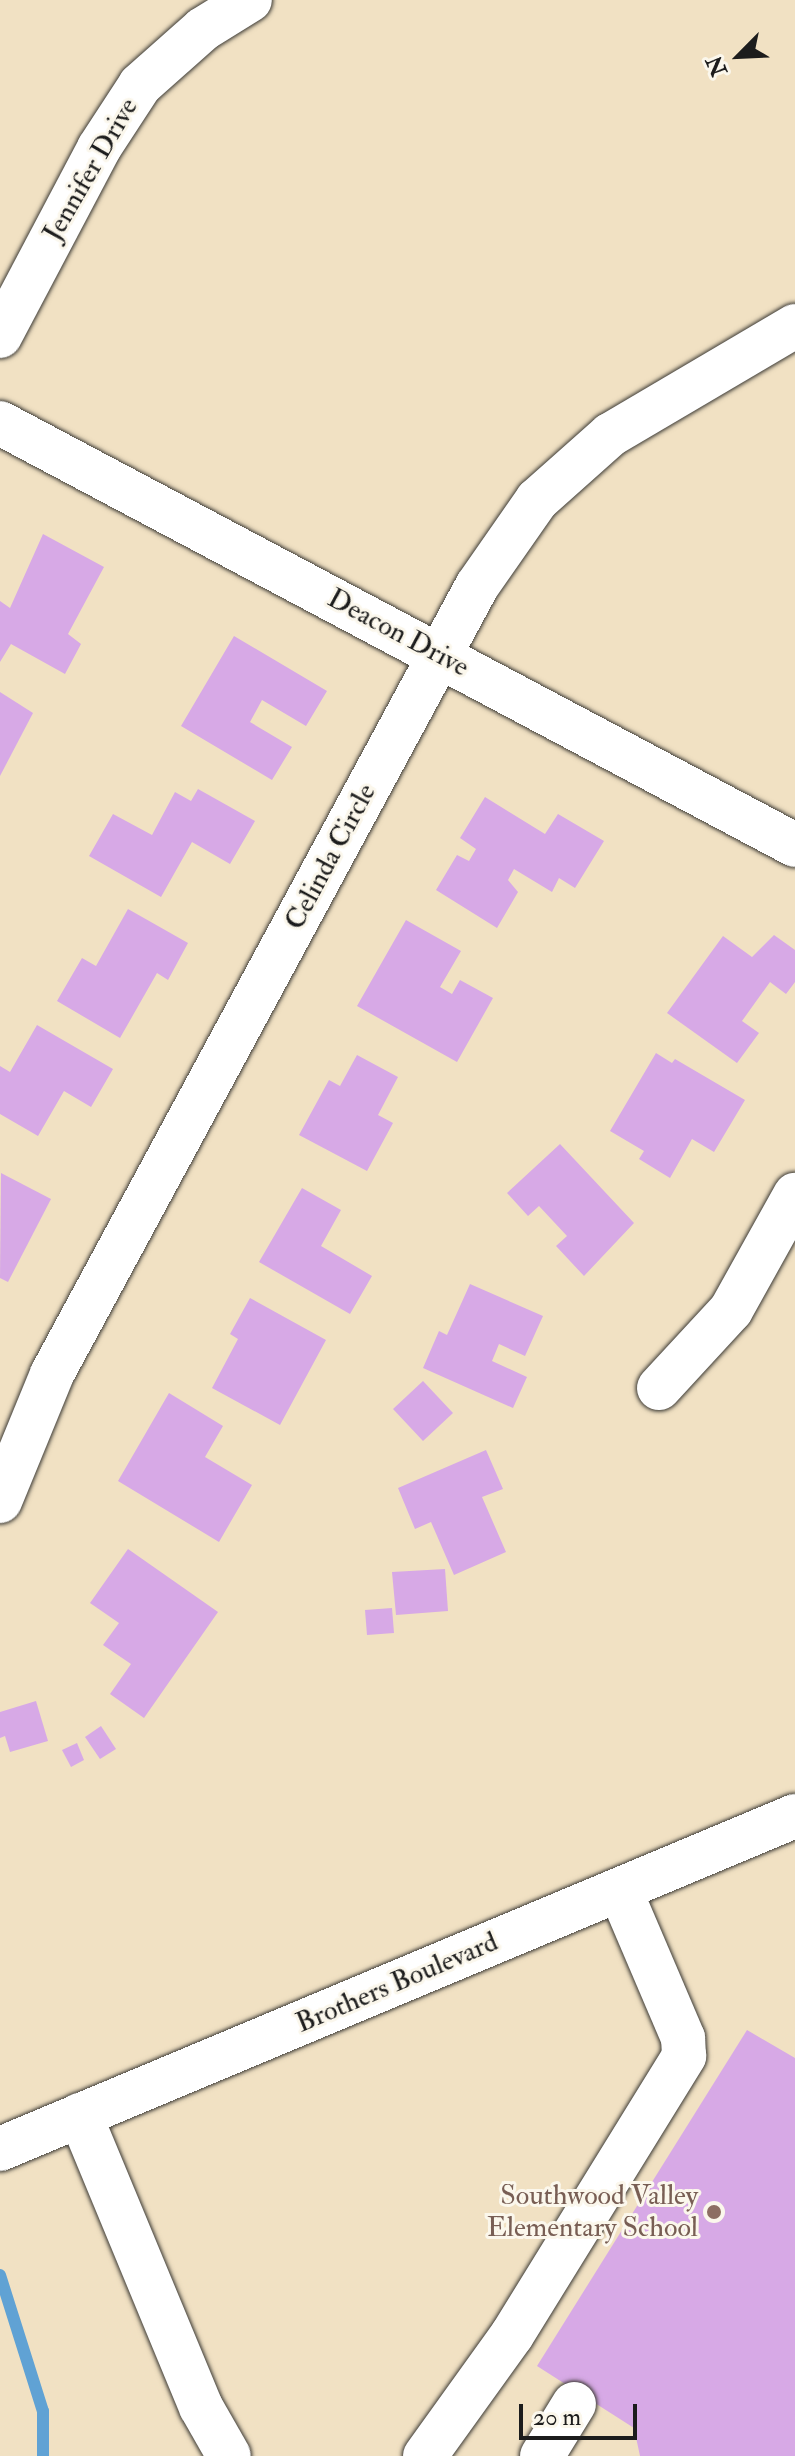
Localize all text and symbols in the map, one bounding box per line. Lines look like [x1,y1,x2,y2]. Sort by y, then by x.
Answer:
north arrow [699,16,779,96]
text: N [700,51,734,80]
street label: Jennifer Drive [36,92,146,248]
street label: Deacon Drive [322,582,474,684]
street label: Celinda Circle [278,778,384,936]
street label: Brothers Boulevard [291,1925,503,2041]
place label: Southwood Valley Elementary School [487,2179,698,2245]
marker: Southwood Valley Elementary School [705,2203,723,2221]
scale bar [523,2388,641,2438]
text: 20 m [533,2402,581,2433]

